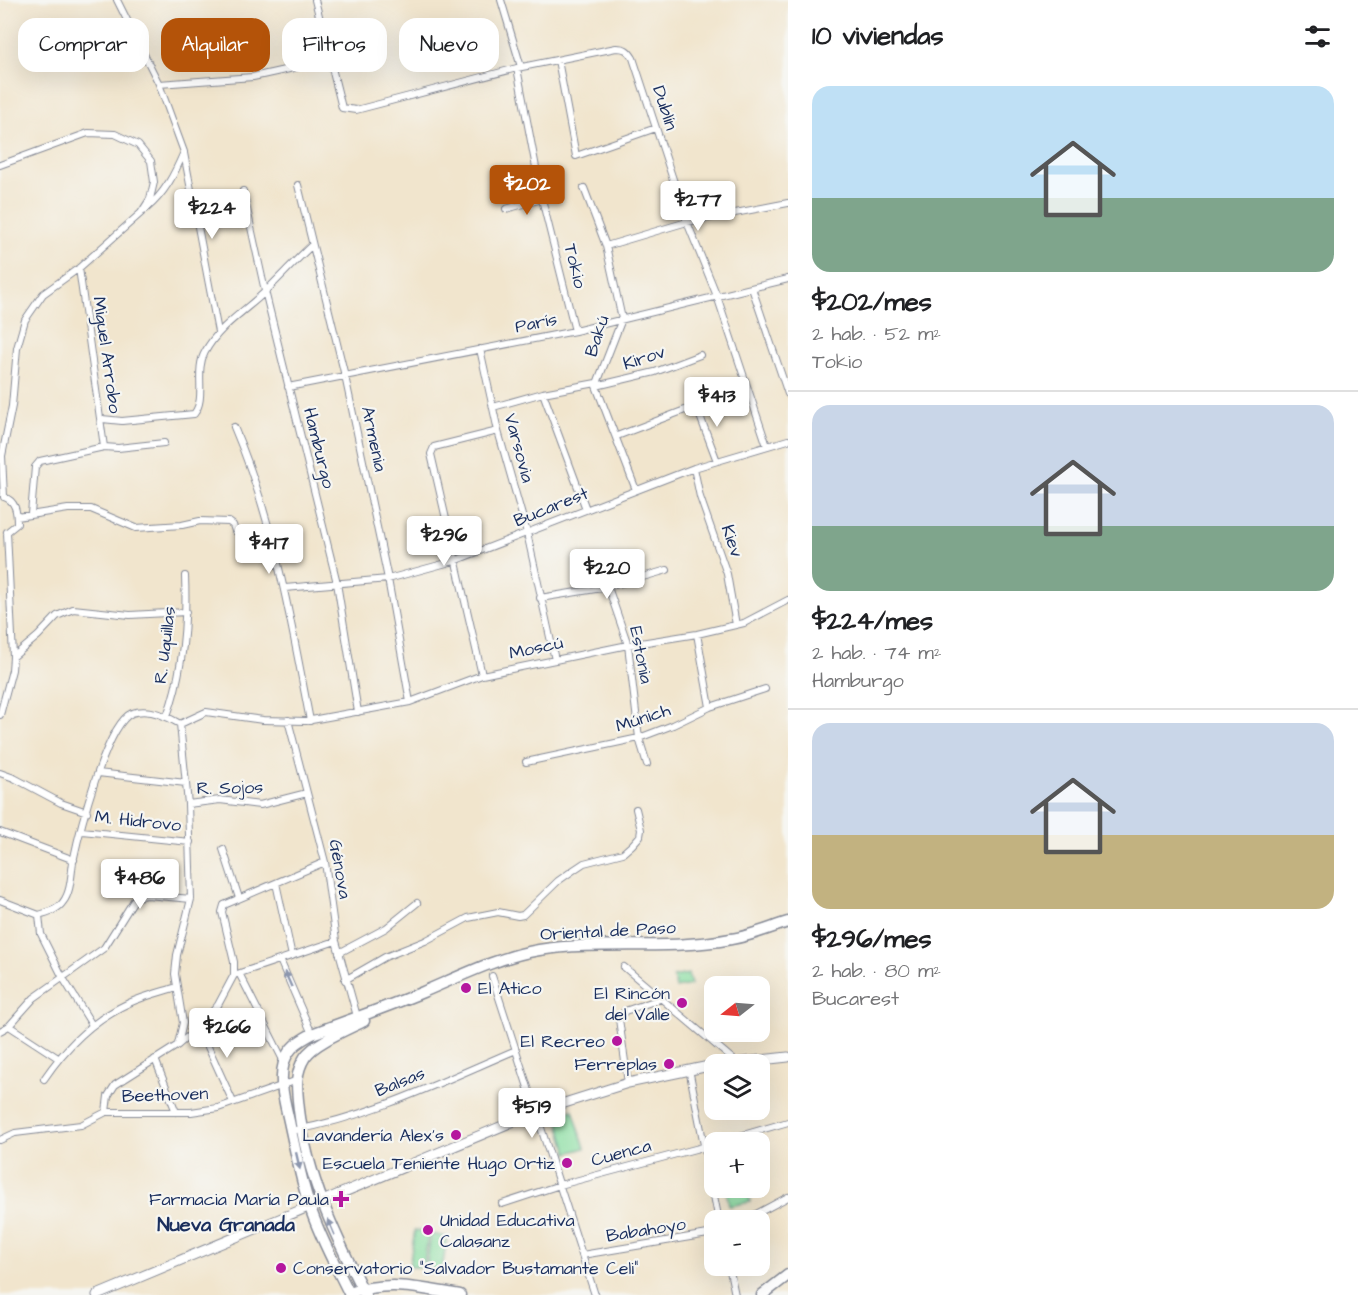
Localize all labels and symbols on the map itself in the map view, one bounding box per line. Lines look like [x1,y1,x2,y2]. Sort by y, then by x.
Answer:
street label: Dublín [646,83,684,133]
pin: $202 [491,165,563,216]
pin: $277 [662,181,734,232]
pin: $224 [176,189,248,240]
street label: Tokio [557,241,593,291]
street label: Miguel Arrobo [85,295,128,415]
street label: París [513,307,559,339]
street label: Bakú [579,312,615,360]
street label: Kirov [620,339,669,377]
pin: $413 [681,377,753,428]
street label: Armenia [355,404,393,474]
street label: Hamburgo [296,405,341,491]
street label: Varsovia [498,411,540,485]
street label: Bucarest [510,480,593,533]
pin: $296 [408,516,480,567]
street label: Kiev [715,521,749,561]
pin: $417 [233,524,305,575]
pin: $220 [571,549,643,600]
street label: R. Uquillas [148,605,182,685]
street label: Estonia [623,624,659,686]
street label: Moscú [507,630,565,666]
street label: Múnich [612,697,674,739]
street label: R. Sojos [196,775,264,801]
street label: M. Hidrovo [93,804,183,838]
street label: Génova [322,837,358,901]
pin: $486 [104,859,176,910]
street label: Oriental de Paso [539,915,677,947]
one-way arrow [283,970,292,988]
place label: El Atico [478,976,542,1001]
north arrow [704,976,770,1042]
marker: El Atico [459,981,473,995]
place label: El Rincón del Valle [594,981,670,1027]
marker: El Rincón del Valle [675,996,689,1010]
pin: $266 [191,1008,263,1059]
place label: El Recreo [521,1029,605,1054]
marker: El Recreo [610,1034,624,1048]
place label: Ferreplas [574,1052,657,1077]
marker: Ferreplas [662,1057,676,1071]
street label: Balsas [371,1061,429,1103]
street label: Beethoven [121,1081,209,1109]
pin: $519 [496,1088,568,1139]
place label: Lavandería Alex's [302,1123,444,1148]
marker: Lavandería Alex's [449,1128,463,1142]
street label: Cuenca [588,1133,654,1173]
place label: Escuela Teniente Hugo Ortìz [323,1151,555,1177]
one-way arrow [294,1152,304,1171]
marker: Escuela Teniente Hugo Ortìz [560,1156,574,1170]
place label: Farmacia María Paula [149,1187,329,1212]
marker: Farmacia María Paula [334,1192,348,1206]
place label: Unidad Educativa Calasanz [440,1208,575,1254]
district label: Nueva Granada [157,1211,296,1239]
street label: Babahoyo [604,1211,688,1250]
one-way arrow [326,1218,336,1236]
marker: Unidad Educativa Calasanz [421,1223,435,1237]
place label: Conservatorio "Salvador Bustamante Celi" [293,1256,638,1281]
marker: Conservatorio "Salvador Bustamante Celi" [274,1261,288,1275]

